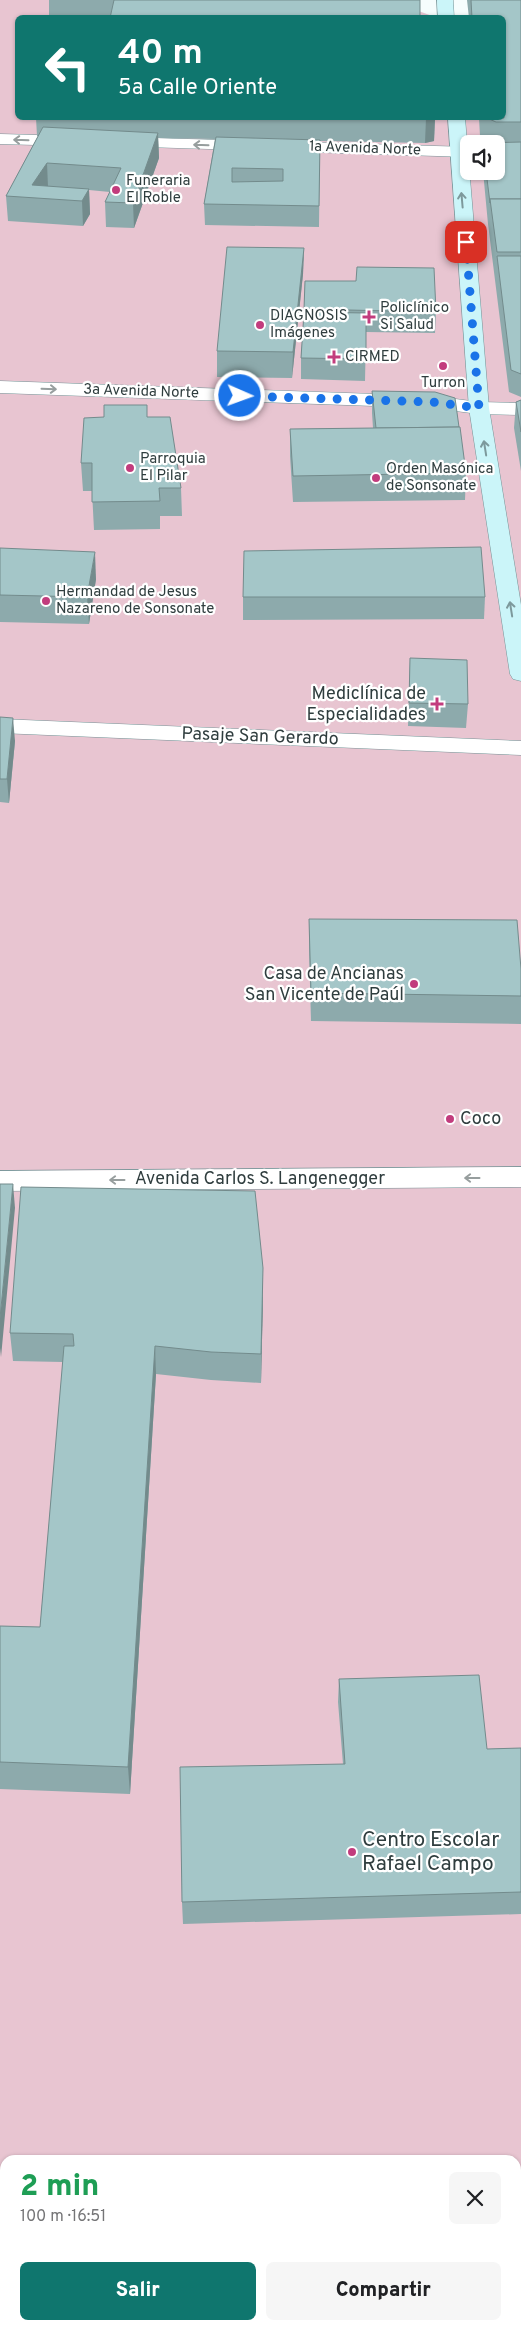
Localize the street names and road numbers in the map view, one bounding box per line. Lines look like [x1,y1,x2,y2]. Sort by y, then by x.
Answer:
street label: 1a Avenida Norte [309,138,421,160]
street label: 3a Avenida Norte [83,380,199,404]
street label: Pasaje San Gerardo [181,723,339,751]
street label: Avenida Carlos S. Langenegger [135,1168,385,1191]

